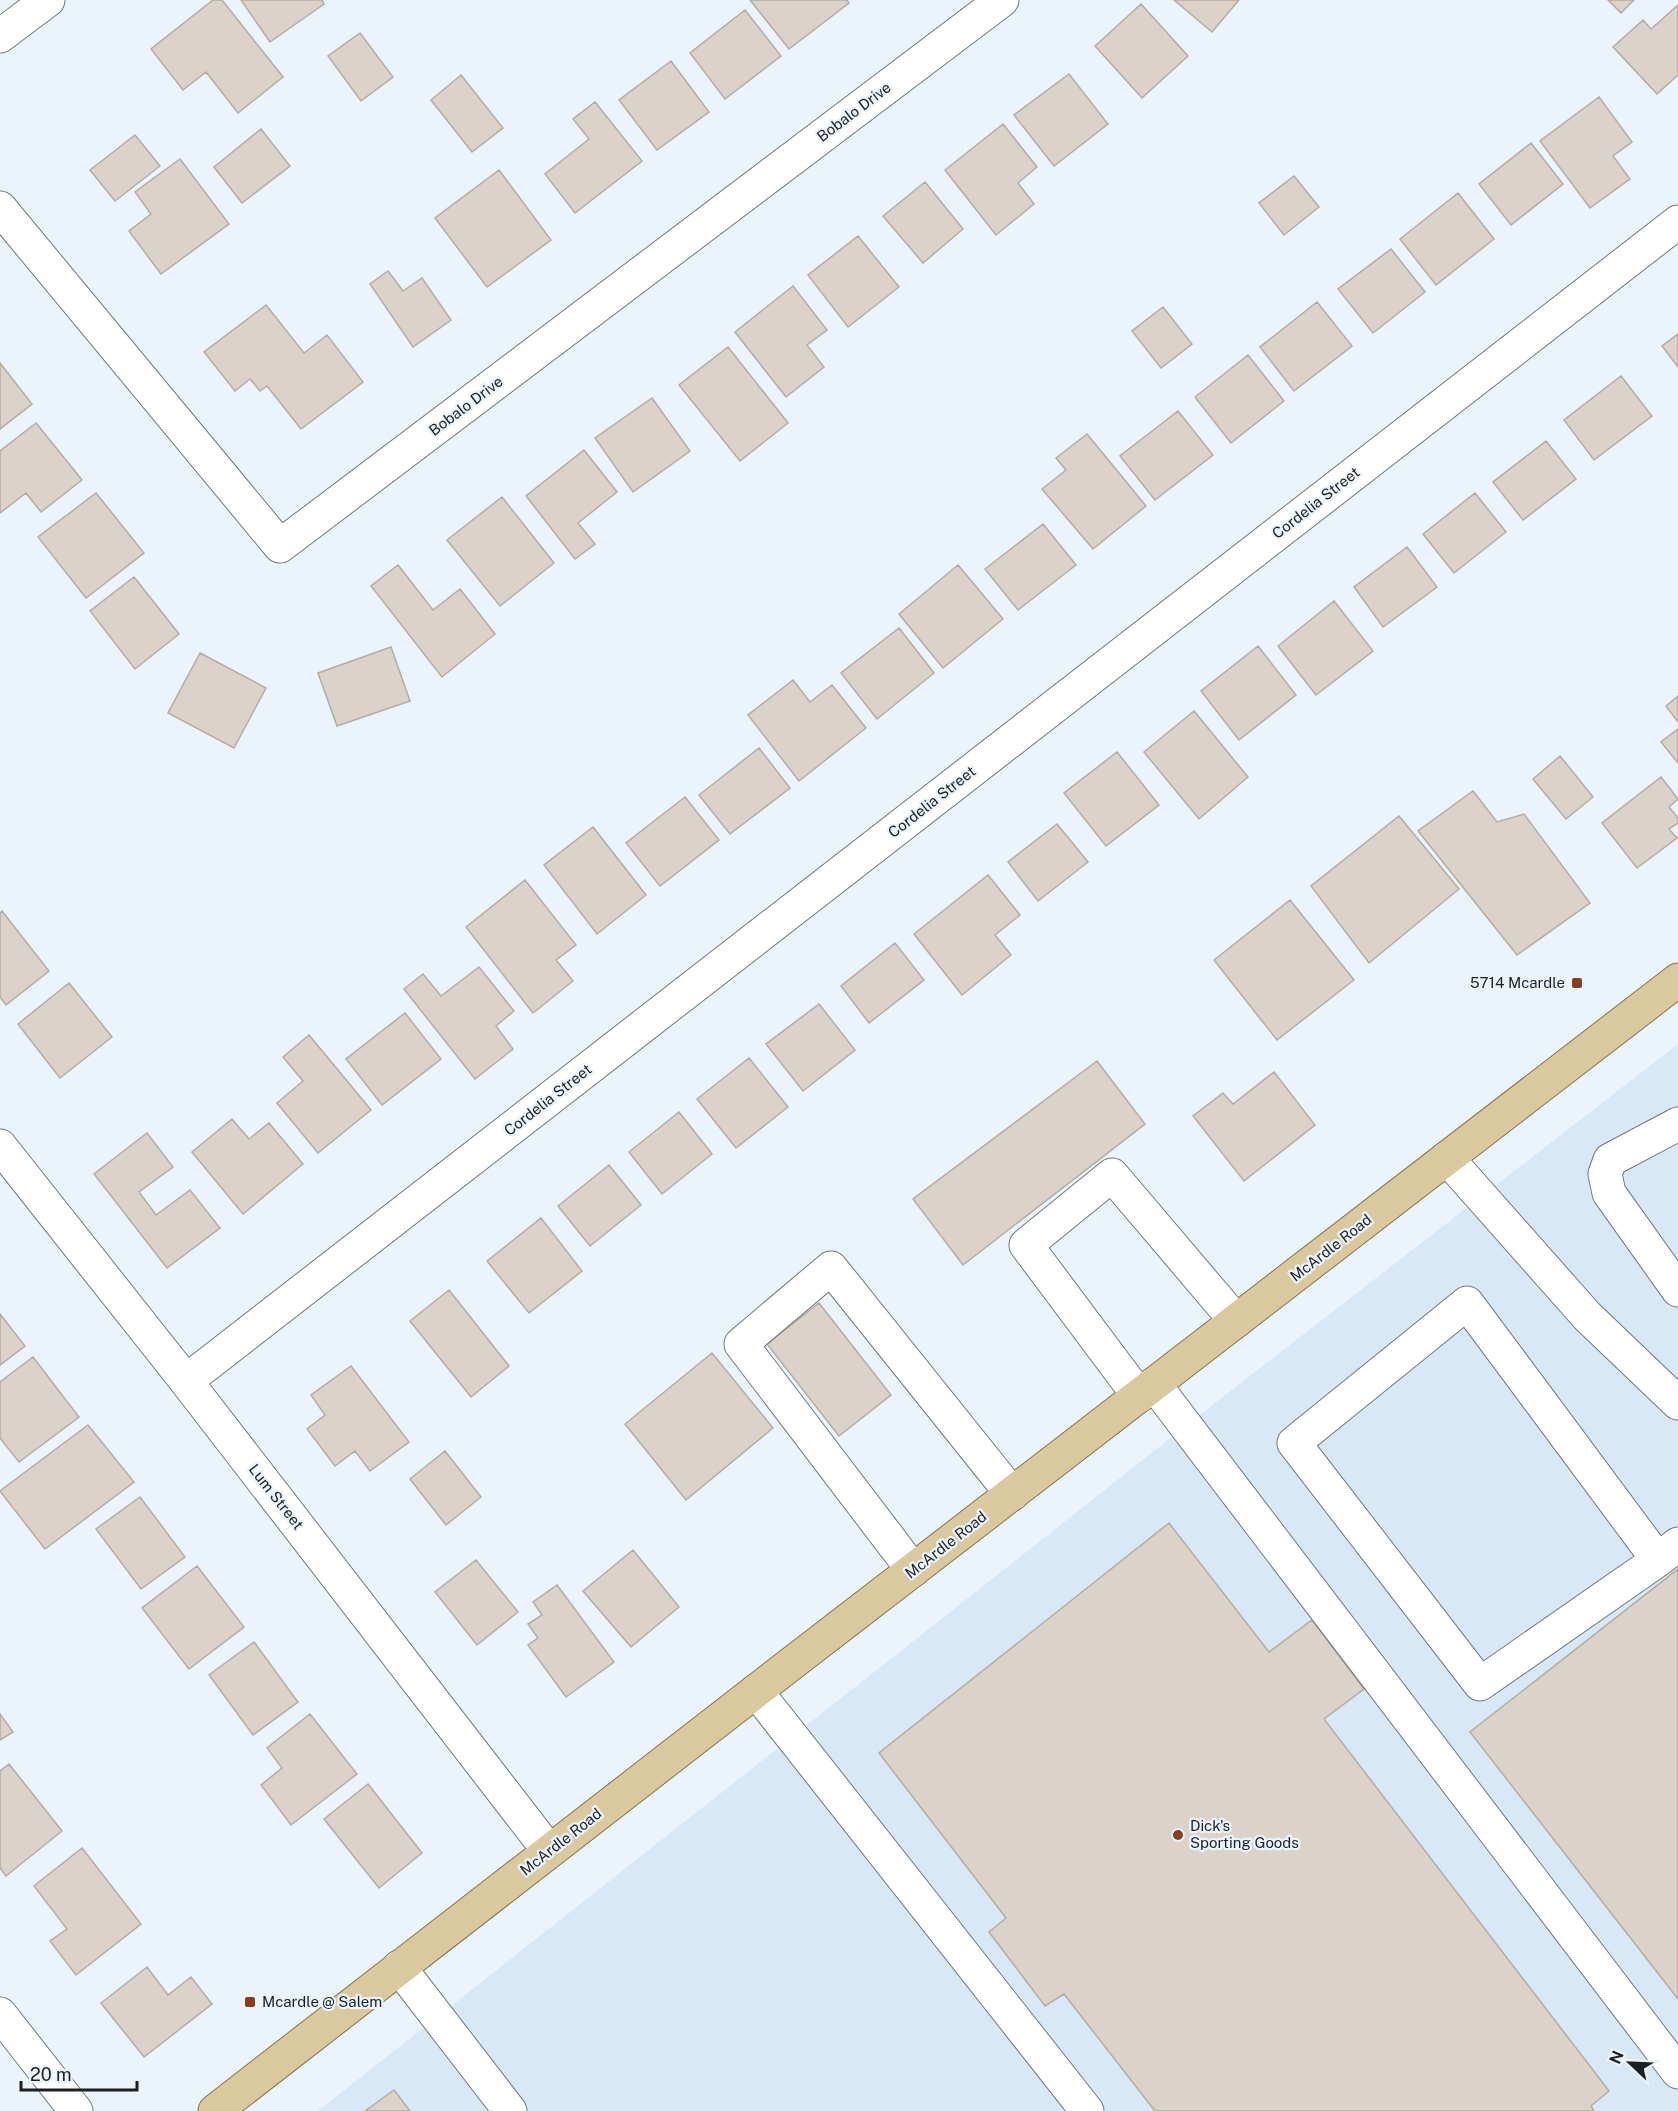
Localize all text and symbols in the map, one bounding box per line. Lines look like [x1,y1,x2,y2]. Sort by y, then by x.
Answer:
street label: Bobalo Drive [814,78,894,145]
street label: Bobalo Drive [426,372,506,439]
street label: Cordelia Street [1269,463,1363,542]
street label: Cordelia Street [885,762,979,841]
place label: 5714 Mcardle [1470,974,1565,991]
marker: 5714 Mcardle [1570,976,1584,990]
street label: Cordelia Street [501,1060,595,1139]
street label: McArdle Road [1287,1211,1375,1285]
street label: Lum Street [246,1461,307,1533]
street label: McArdle Road [902,1508,990,1582]
street label: McArdle Road [517,1805,605,1879]
place label: Dick's Sporting Goods [1190,1817,1299,1851]
marker: Dick's Sporting Goods [1171,1828,1185,1842]
place label: Mcardle @ Salem [262,1993,382,2010]
marker: Mcardle @ Salem [243,1995,257,2009]
north arrow [1600,2033,1660,2093]
text: N [1605,2048,1628,2067]
scale bar [21,2054,136,2092]
text: 20 m [30,2064,72,2085]

